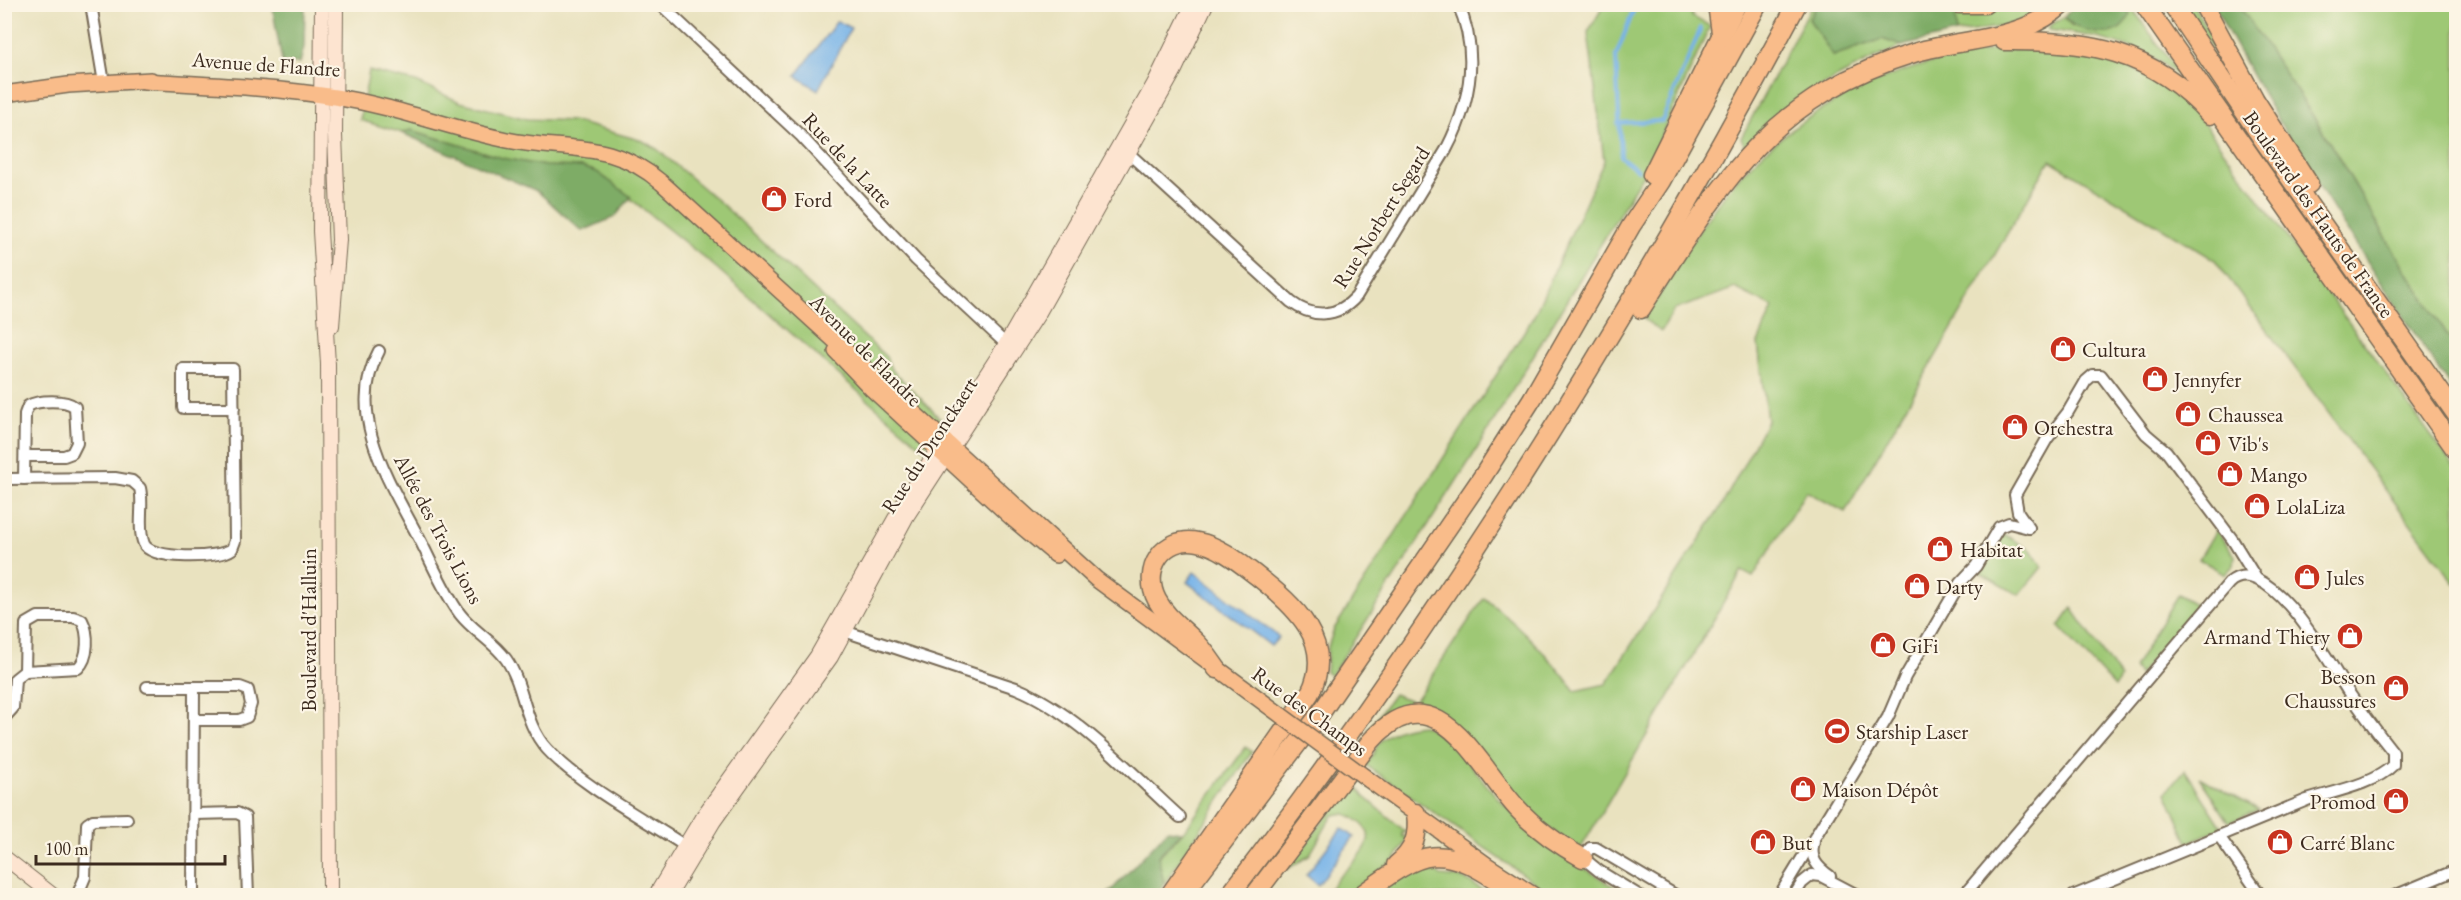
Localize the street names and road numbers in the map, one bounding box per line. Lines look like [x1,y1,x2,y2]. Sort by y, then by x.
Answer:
street label: Avenue de Flandre [190,45,341,83]
street label: Boulevard des Hauts de France [2237,105,2401,323]
street label: Rue de la Latte [797,107,899,213]
street label: Rue Norbert Segard [1327,141,1436,293]
street label: Avenue de Flandre [803,287,928,412]
street label: Rue du Dronckaert [875,371,983,518]
street label: Allée des Trois Lions [388,449,490,609]
street label: Boulevard d'Halluin [295,548,322,712]
street label: Rue des Champs [1247,660,1373,762]

